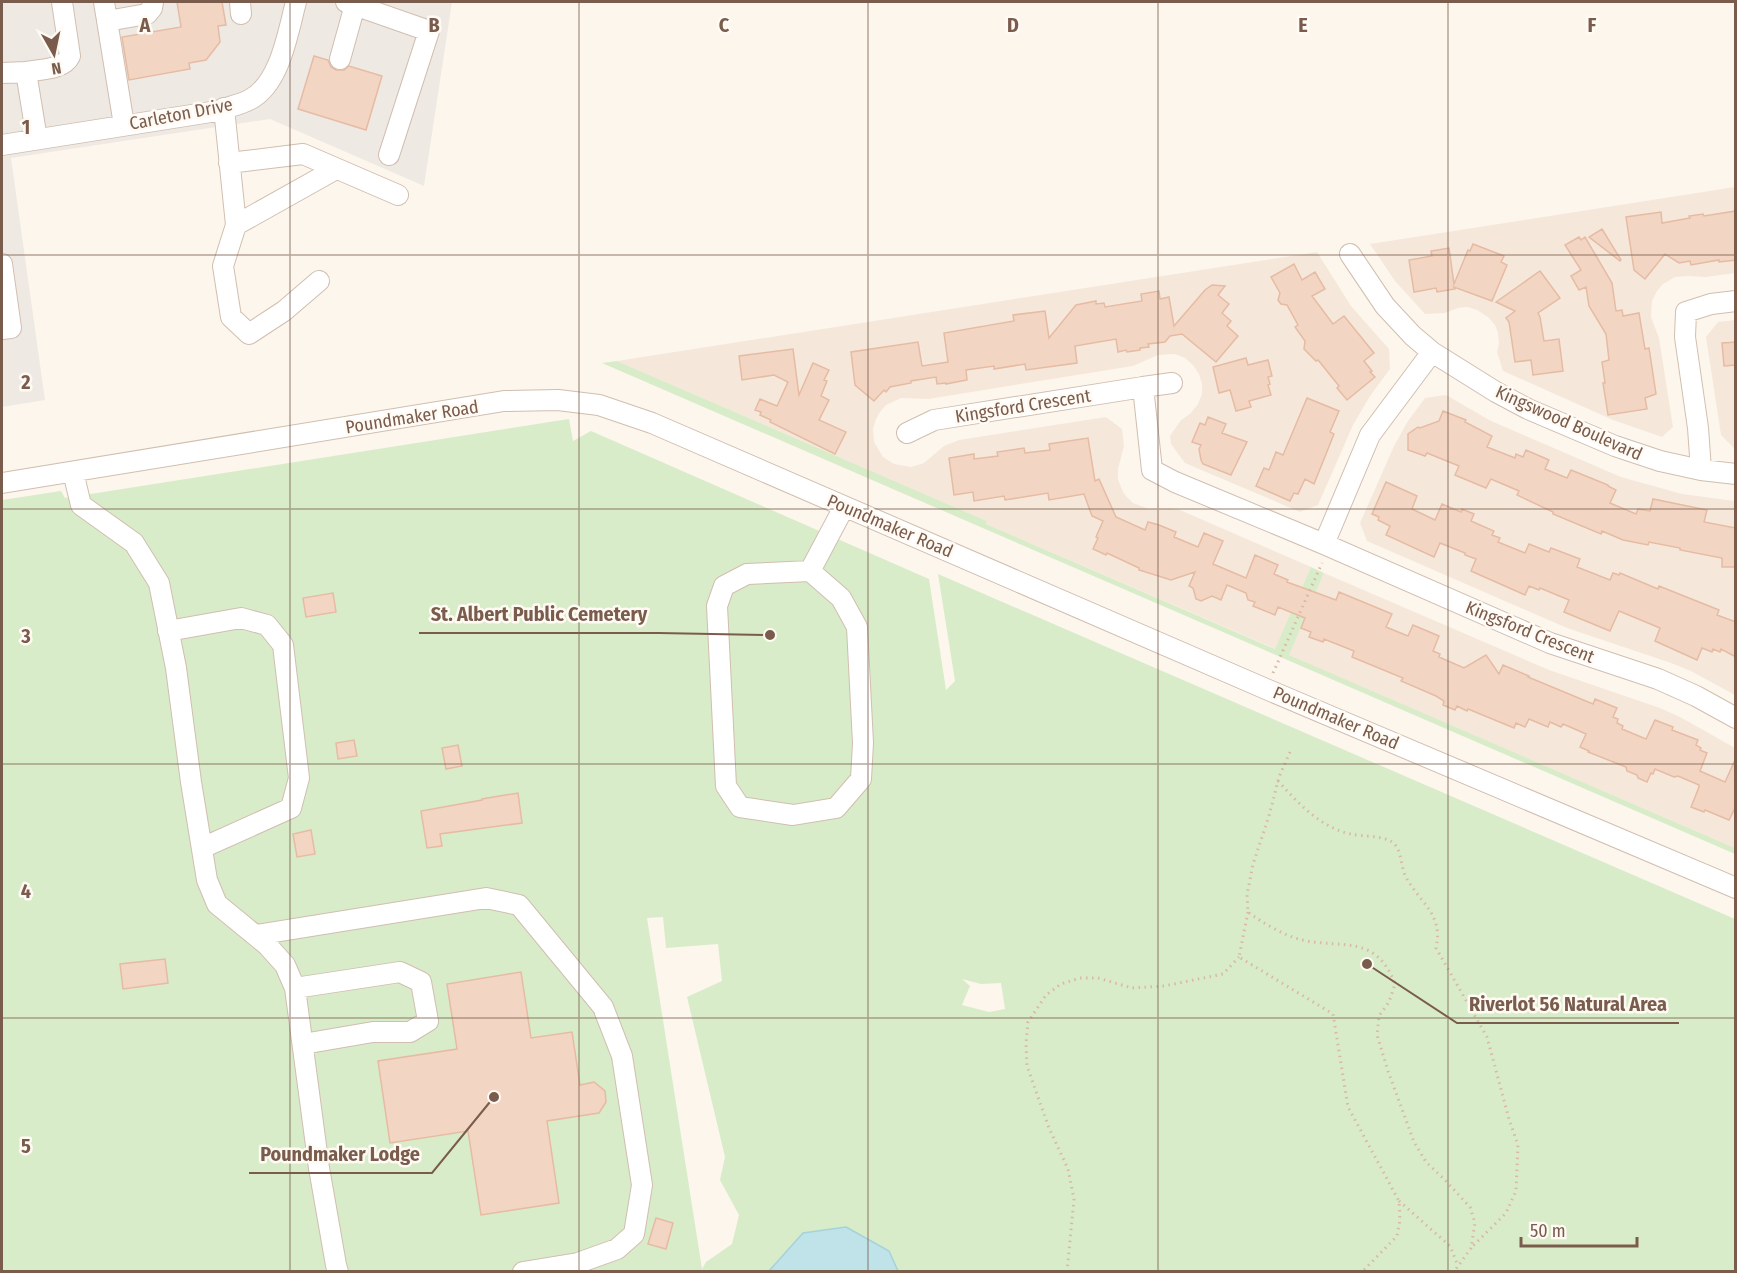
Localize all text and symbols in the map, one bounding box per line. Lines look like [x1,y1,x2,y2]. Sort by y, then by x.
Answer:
text: A [139,13,152,37]
text: B [428,13,440,37]
text: C [719,13,730,37]
text: D [1007,13,1019,37]
text: E [1298,13,1308,37]
text: F [1588,13,1597,37]
north arrow [24,24,84,84]
text: N [50,58,62,78]
street label: Carleton Drive [128,93,235,135]
text: 1 [22,115,30,139]
text: 2 [20,370,31,394]
street label: Kingswood Boulevard [1492,381,1646,465]
street label: Kingsford Crescent [954,384,1092,428]
street label: Poundmaker Road [344,396,480,438]
street label: Poundmaker Road [824,490,956,562]
callout: St. Albert Public Cemetery [419,595,659,633]
street label: Kingsford Crescent [1462,596,1598,668]
text: St. Albert Public Cemetery [431,602,648,626]
text: 3 [20,624,31,648]
street label: Poundmaker Road [1270,682,1402,754]
text: 4 [21,879,31,903]
callout: Riverlot 56 Natural Area [1457,985,1679,1023]
text: Riverlot 56 Natural Area [1469,992,1667,1016]
text: 5 [21,1134,31,1158]
callout: Poundmaker Lodge [249,1135,432,1173]
text: Poundmaker Lodge [260,1142,420,1166]
scale bar [1521,1210,1636,1248]
text: 50 m [1530,1220,1566,1242]

